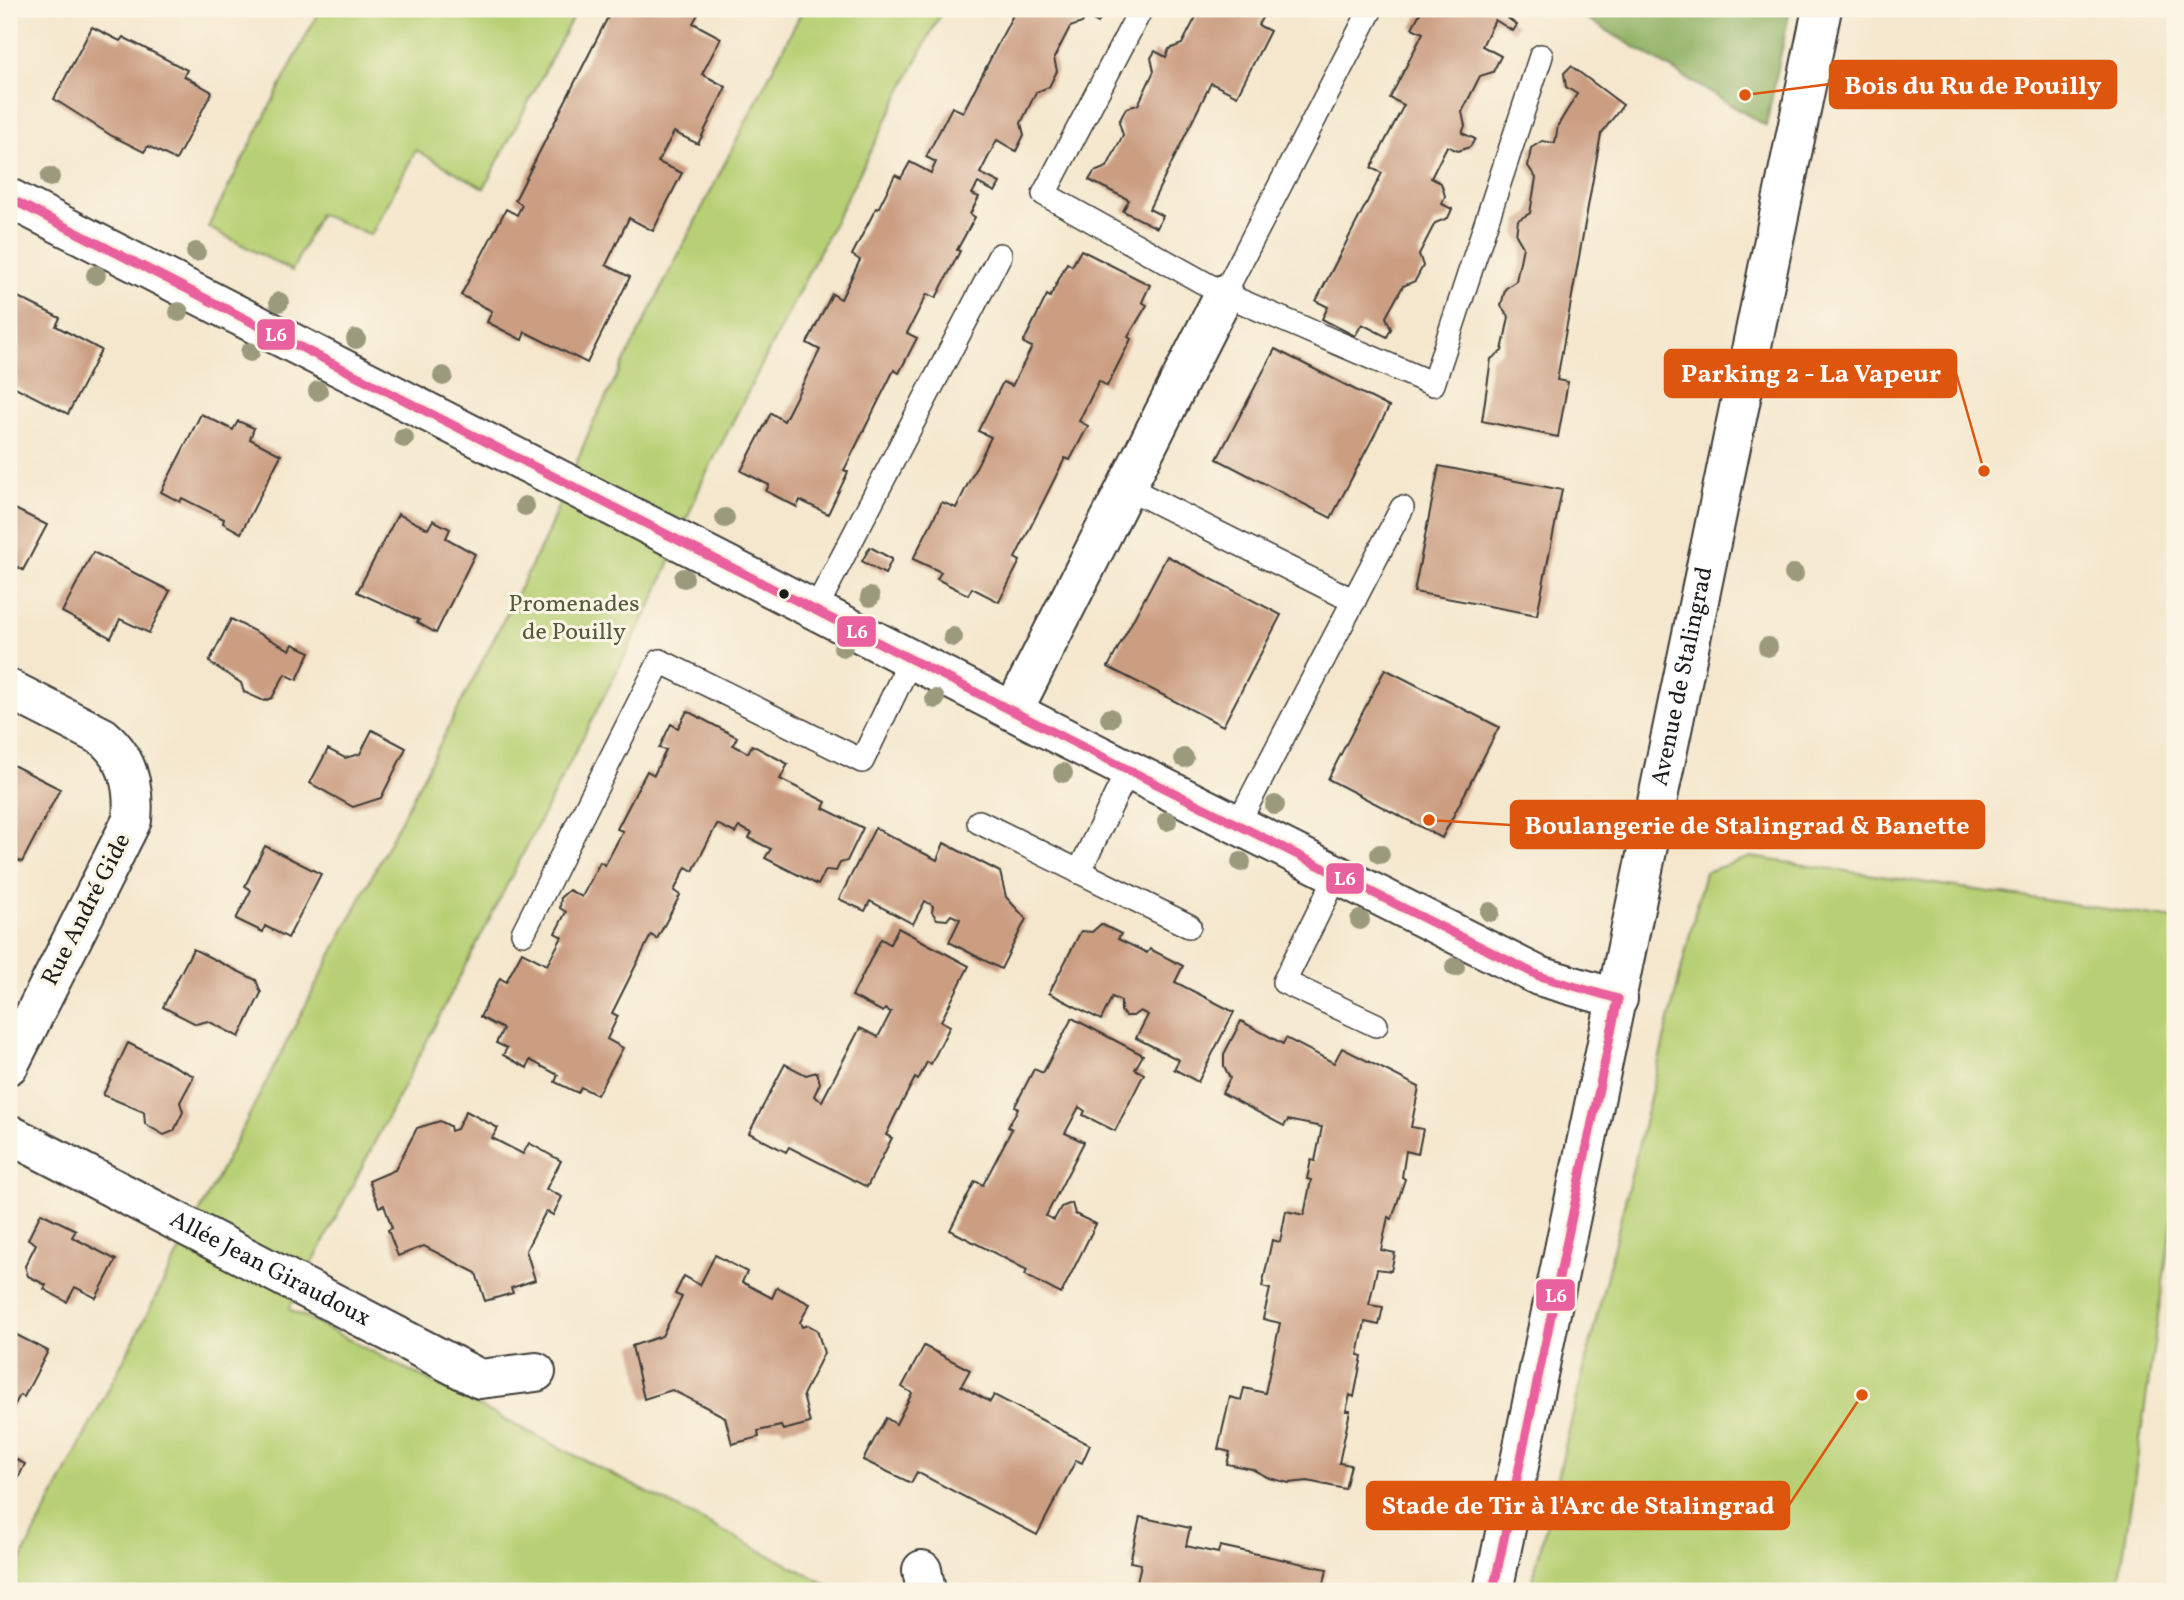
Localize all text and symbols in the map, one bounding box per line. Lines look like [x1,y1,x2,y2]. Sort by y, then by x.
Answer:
callout: Bois du Ru de Pouilly [1830,61,2116,108]
text: Bois du Ru de Pouilly [1844,69,2102,105]
line badge: L6 [256,318,296,351]
text: L6 [265,323,287,349]
callout: Parking 2 - La Vapeur [1665,350,1956,397]
text: Parking 2 - La Vapeur [1681,357,1941,393]
street label: Avenue de Stalingrad [1644,564,1723,789]
unlabelled marker [777,587,791,601]
park label: Promenades de Pouilly [509,588,639,650]
line badge: L6 [836,615,877,648]
text: L6 [846,620,868,646]
callout: Boulangerie de Stalingrad & Banette [1511,801,1984,848]
text: Boulangerie de Stalingrad & Banette [1525,809,1969,845]
street label: Rue André Gide [34,828,140,992]
line badge: L6 [1325,862,1365,895]
text: L6 [1334,867,1356,893]
street label: Allée Jean Giraudoux [164,1203,376,1336]
line badge: L6 [1535,1278,1576,1312]
text: L6 [1545,1284,1567,1310]
callout: Stade de Tir à l'Arc de Stalingrad [1367,1482,1789,1529]
text: Stade de Tir à l'Arc de Stalingrad [1381,1489,1775,1525]

